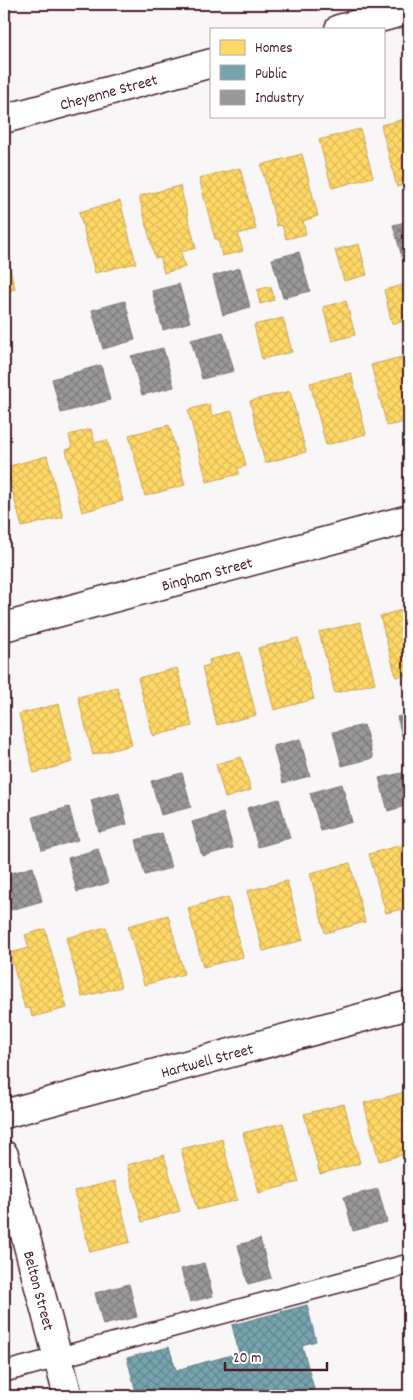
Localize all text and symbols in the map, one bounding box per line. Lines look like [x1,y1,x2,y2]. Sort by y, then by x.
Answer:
legend [210,28,386,118]
text: Homes [255,38,293,60]
text: Public [255,64,287,86]
street label: Cheyenne Street [58,69,160,117]
text: Industry [255,88,304,110]
street label: Bingham Street [159,552,256,598]
street label: Hartwell Street [159,1038,256,1085]
street label: Belton Street [16,1249,59,1333]
scale bar [225,1340,328,1372]
text: 20 m [233,1348,261,1370]

